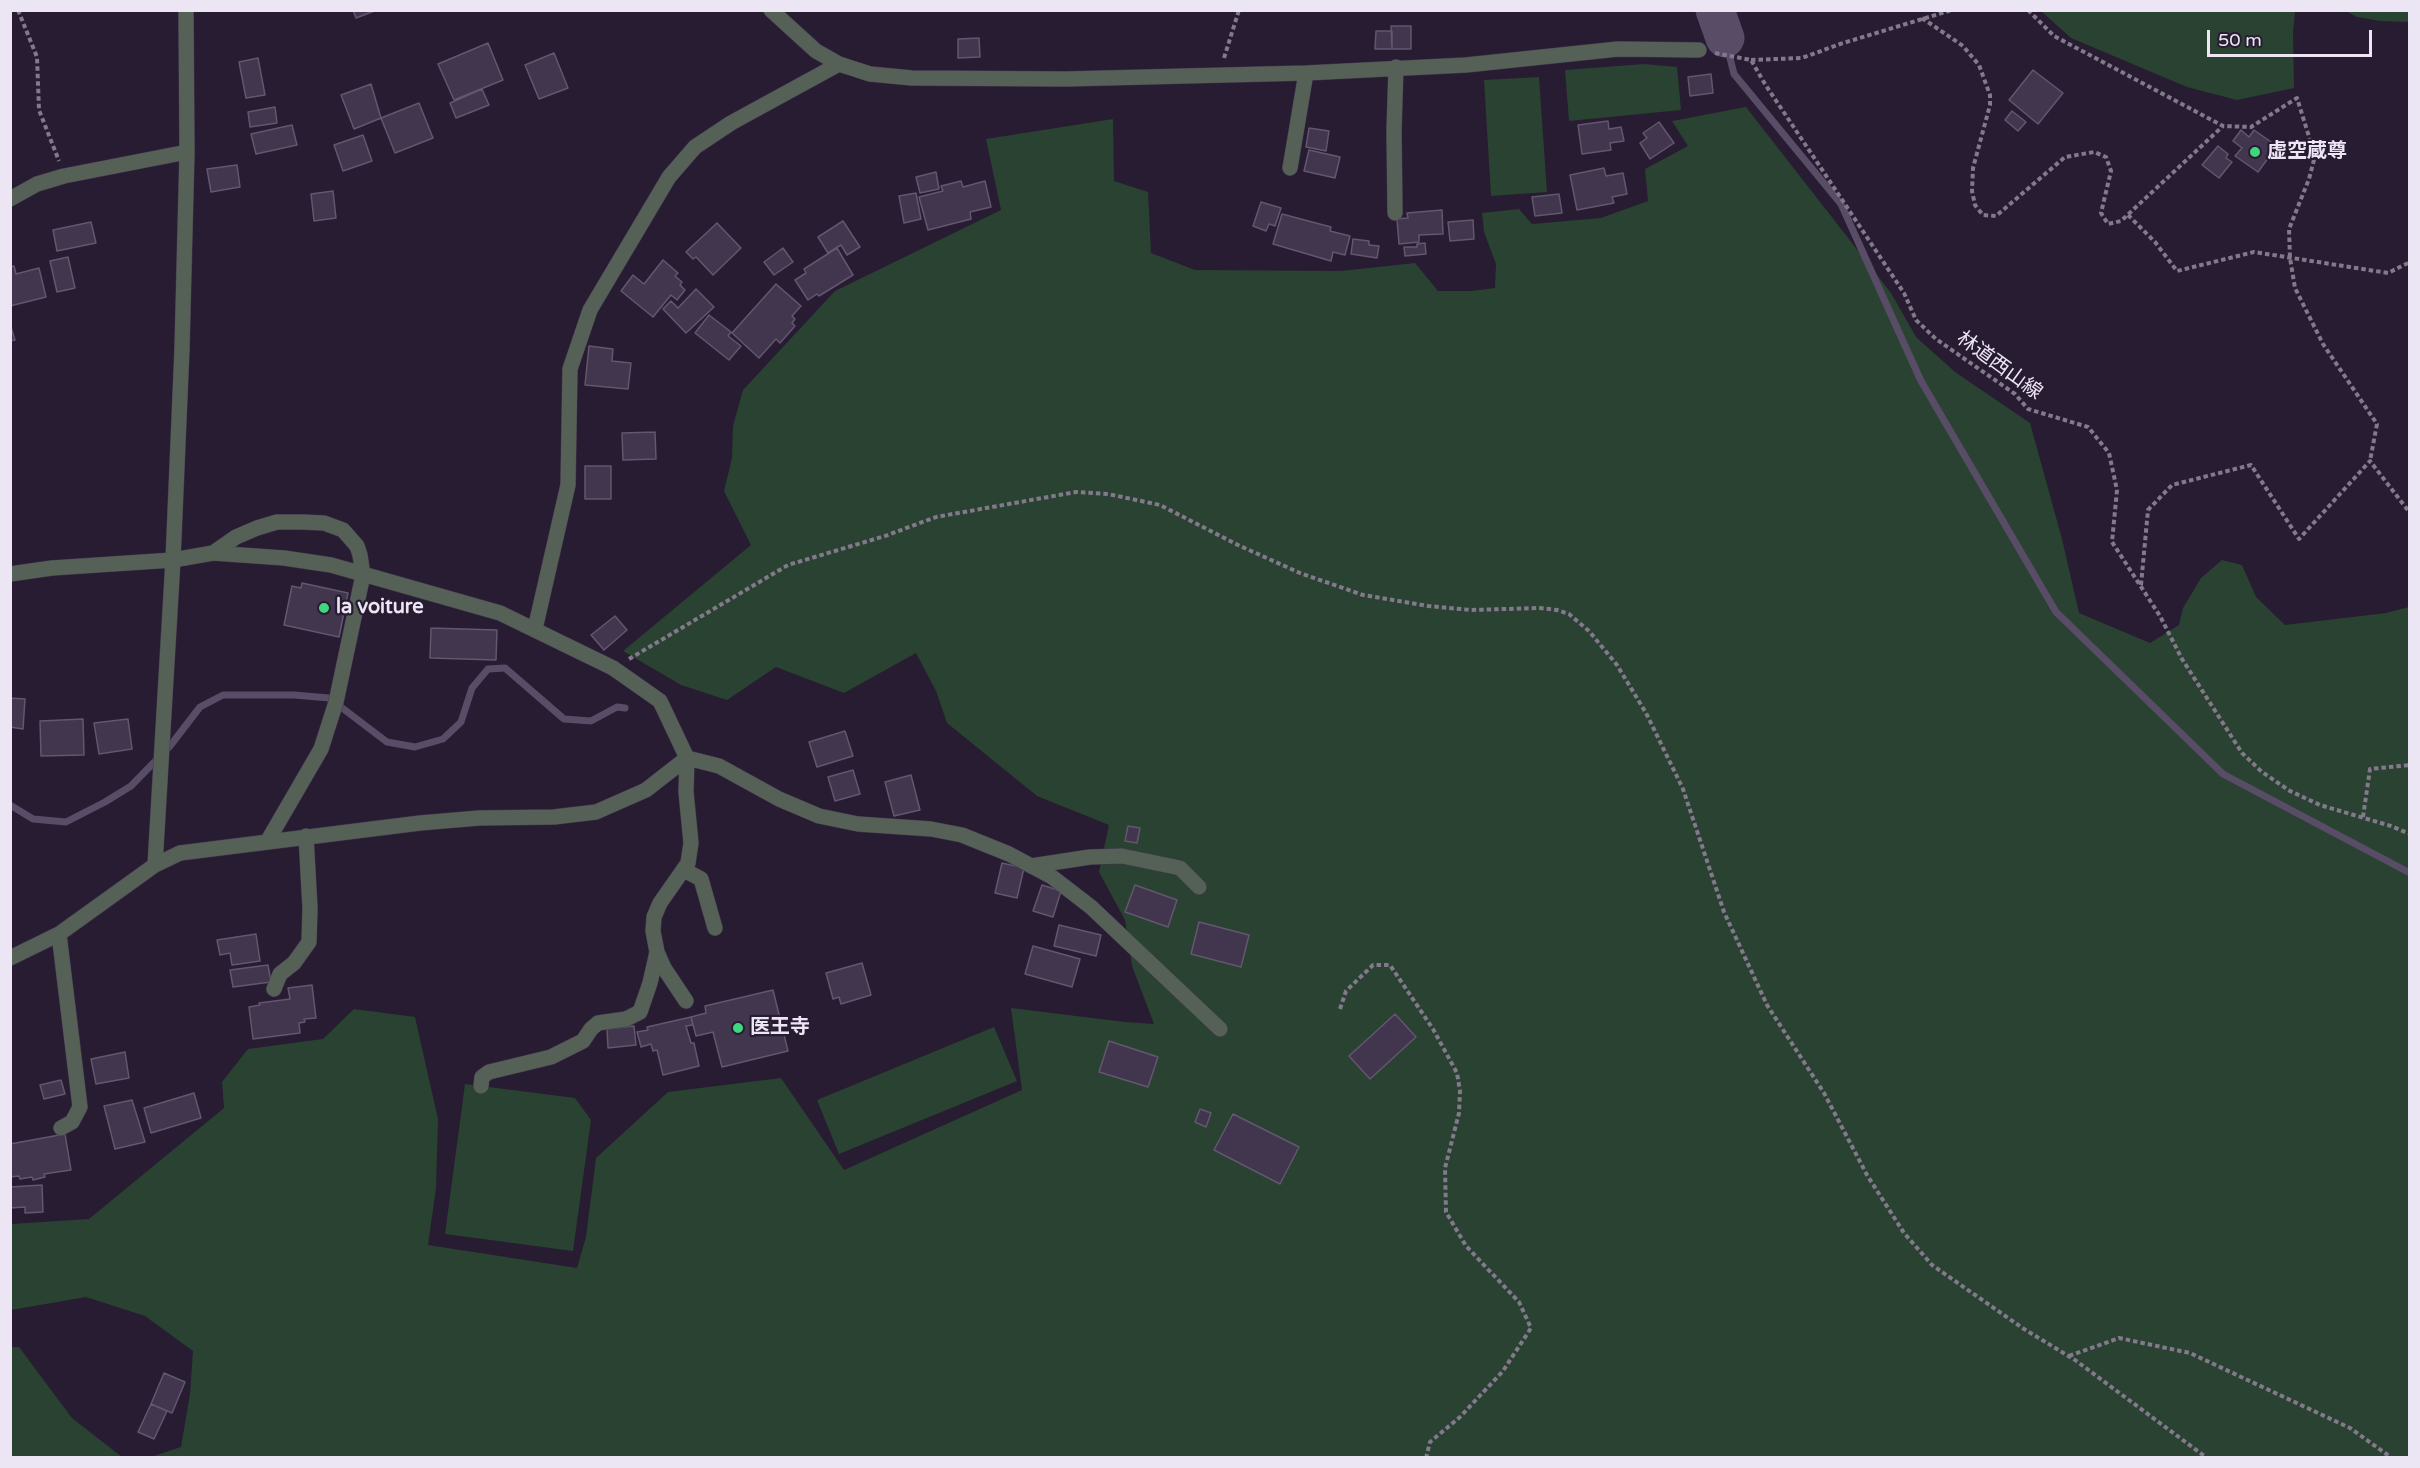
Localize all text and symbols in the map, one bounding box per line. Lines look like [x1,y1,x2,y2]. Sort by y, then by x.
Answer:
scale bar [2210,18,2375,56]
text: 50 m [2218,29,2262,51]
place label: 虚空蔵尊 [2267,140,2347,164]
marker: 虚空蔵尊 [2248,145,2262,159]
street label: 林道西山線 [1951,327,2047,405]
place label: la voiture [336,596,424,620]
marker: la voiture [317,601,331,615]
place label: 医王寺 [750,1016,810,1040]
marker: 医王寺 [731,1021,745,1035]

